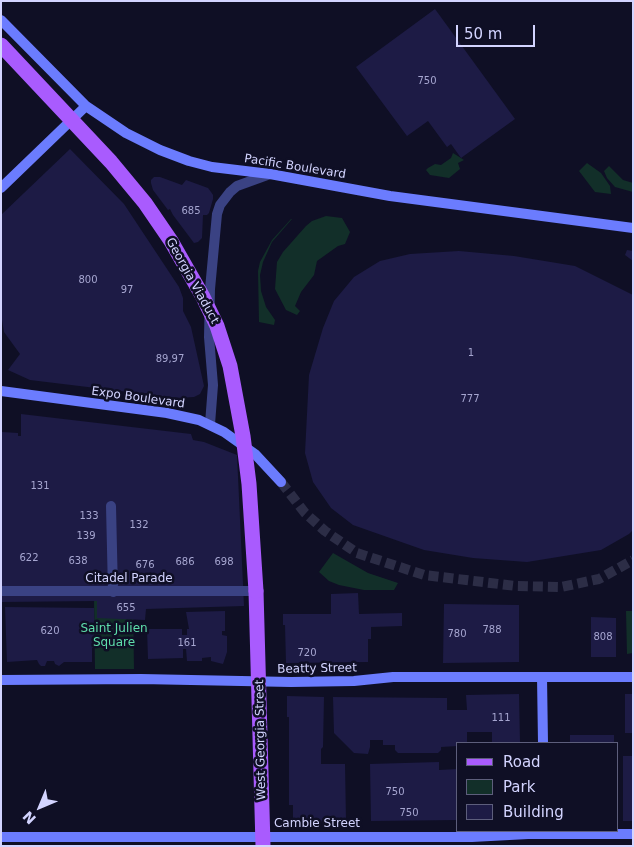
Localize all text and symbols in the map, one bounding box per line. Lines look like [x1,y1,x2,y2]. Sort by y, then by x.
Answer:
scale bar [459,15,538,47]
text: 50 m [464,25,502,43]
house number: 750 [417,75,437,87]
street label: Pacific Boulevard [243,152,347,182]
house number: 685 [181,205,201,217]
street label: Georgia Viaduct [162,236,222,326]
house number: 800 [78,274,98,286]
house number: 97 [121,284,133,296]
house number: 1 [468,347,474,359]
house number: 89,97 [156,353,184,365]
street label: Expo Boulevard [90,384,186,412]
house number: 777 [460,393,480,405]
house number: 131 [30,480,50,492]
house number: 133 [79,510,99,522]
house number: 132 [129,519,149,531]
house number: 139 [76,530,96,542]
house number: 622 [19,552,39,564]
house number: 638 [68,555,88,567]
house number: 686 [175,556,195,568]
house number: 698 [214,556,234,568]
house number: 676 [135,559,155,571]
street label: Citadel Parade [85,572,173,586]
house number: 655 [116,602,136,614]
park label: Saint Julien Square [80,622,148,650]
house number: 788 [482,624,502,636]
house number: 620 [40,625,60,637]
house number: 780 [447,628,467,640]
house number: 808 [593,631,613,643]
house number: 161 [177,637,197,649]
house number: 720 [297,647,317,659]
street label: Beatty Street [277,661,357,677]
street label: West Georgia Street [253,680,269,800]
house number: 111 [491,712,511,724]
legend [456,742,619,832]
text: Road [503,753,541,771]
text: Park [503,778,535,796]
north arrow [15,782,65,832]
house number: 750 [385,786,405,798]
text: Building [503,803,564,821]
house number: 750 [399,807,419,819]
text: N [20,808,39,827]
street label: Cambie Street [274,817,360,831]

